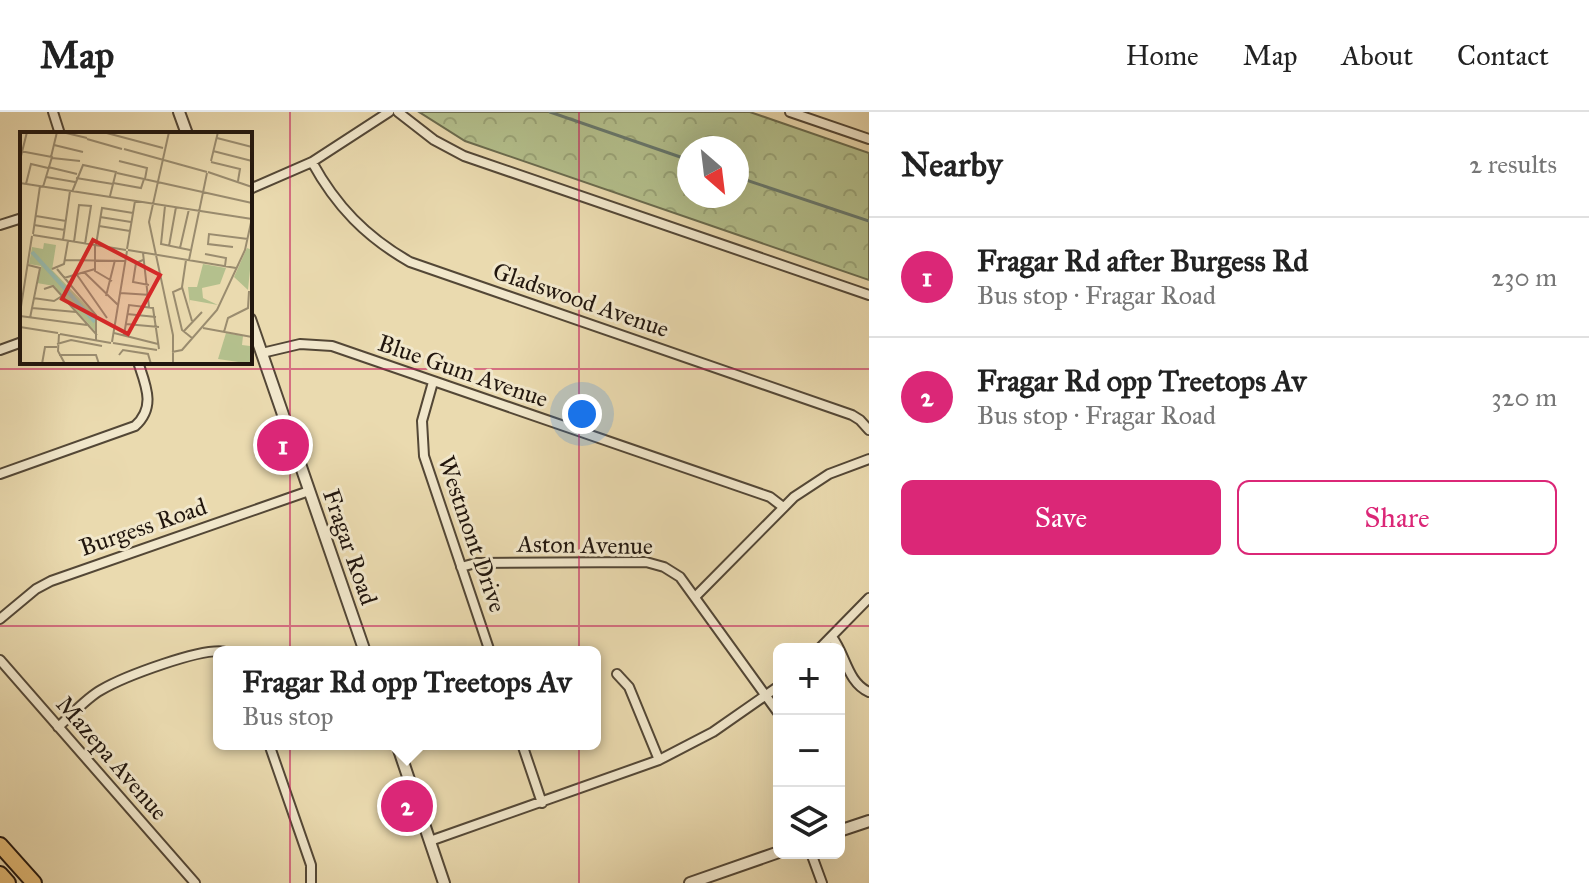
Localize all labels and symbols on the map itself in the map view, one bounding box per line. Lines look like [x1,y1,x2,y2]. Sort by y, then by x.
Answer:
inset map [20,132,252,364]
north arrow [677,136,749,208]
street label: Gladswood Avenue [489,256,673,344]
street label: Blue Gum Avenue [374,328,552,414]
your location [562,394,602,434]
pin: 1 [257,415,309,475]
street label: Westmont Drive [431,452,513,616]
street label: Fragar Road [316,485,384,609]
street label: Burgess Road [75,491,211,563]
street label: Aston Avenue [516,529,653,561]
street label: Mazepa Avenue [50,690,174,826]
pin: 2 [381,776,433,836]

